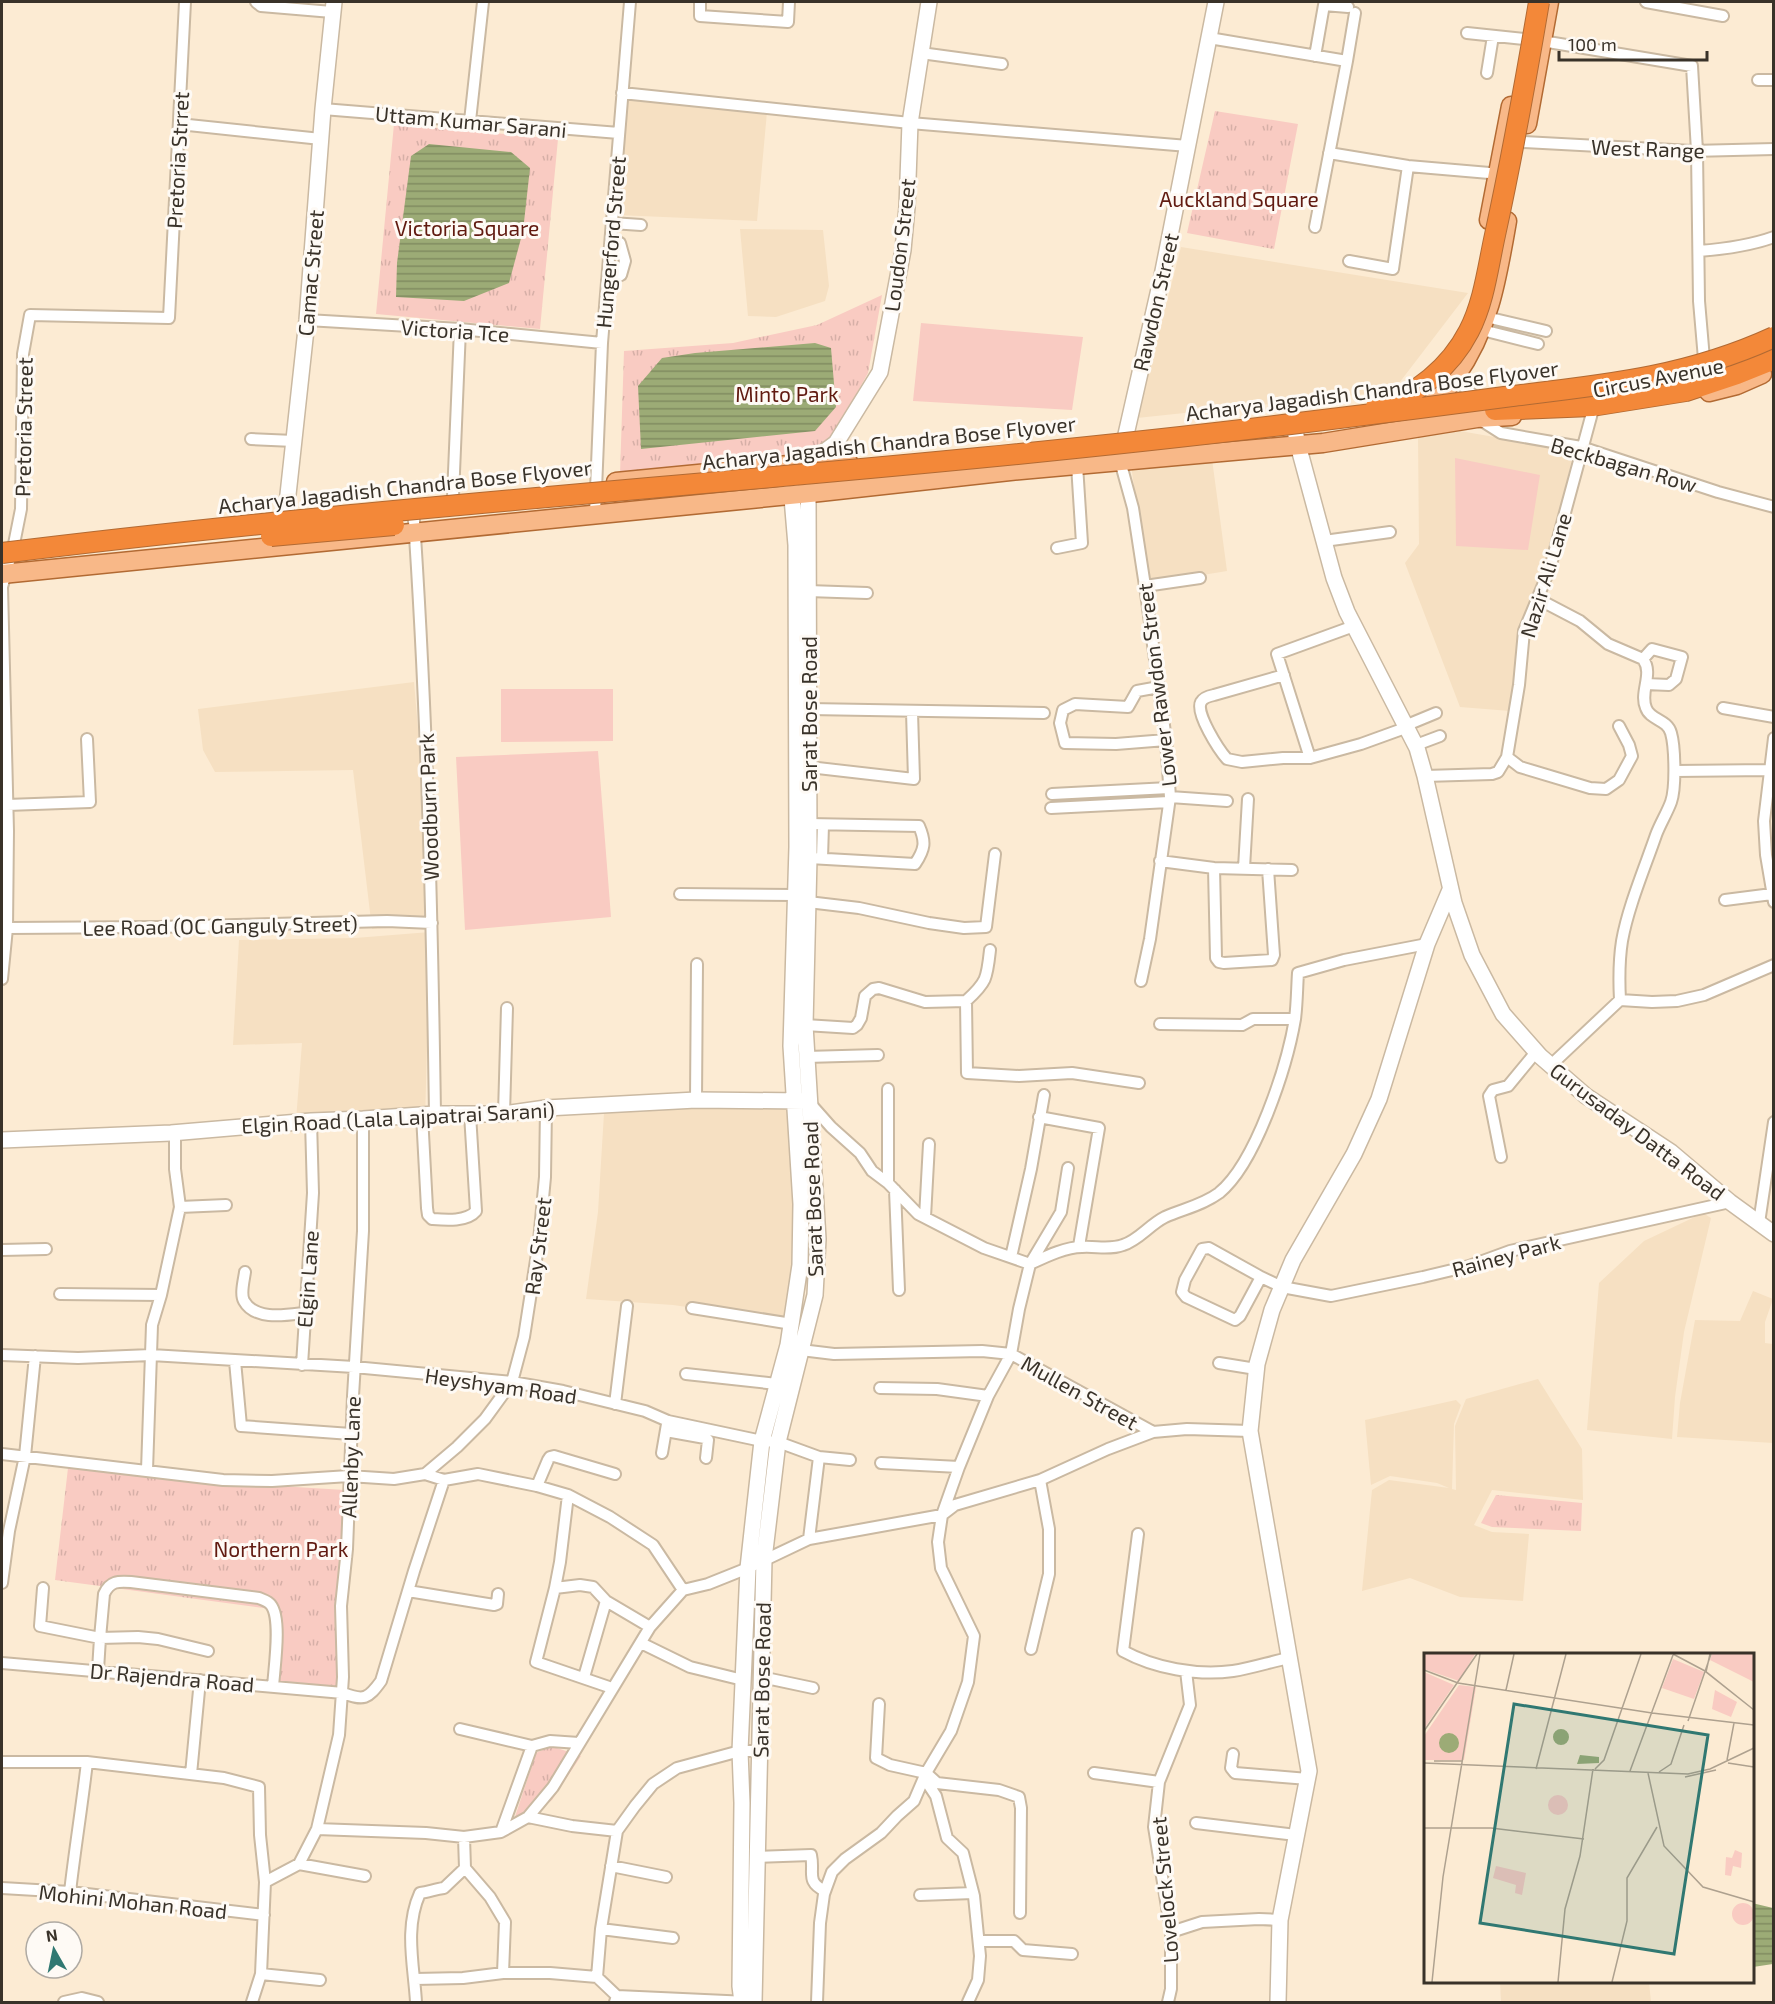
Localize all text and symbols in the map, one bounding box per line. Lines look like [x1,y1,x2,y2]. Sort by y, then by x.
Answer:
scale bar [1559,24,1708,62]
text: 100 m [1568,33,1617,55]
street label: Pretoria Strret [161,91,193,229]
street label: Uttam Kumar Sarani [374,100,568,142]
street label: West Range [1591,134,1705,162]
street label: Hungerford Street [590,155,630,329]
street label: Loudon Street [878,177,920,313]
park label: Auckland Square [1159,186,1319,211]
street label: Camac Street [292,209,328,337]
park label: Victoria Square [395,215,539,240]
street label: Rawdon Street [1127,231,1183,373]
street label: Victoria Tce [400,314,510,346]
street label: Circus Avenue [1590,352,1726,402]
street label: Acharya Jagadish Chandra Bose Flyover [1184,355,1560,425]
street label: Pretoria Street [9,357,37,497]
park label: Minto Park [735,381,839,406]
street label: Acharya Jagadish Chandra Bose Flyover [701,410,1078,474]
street label: Beckbagan Row [1548,431,1700,497]
street label: Acharya Jagadish Chandra Bose Flyover [217,454,594,518]
street label: Nazir Ali Lane [1514,509,1576,641]
street label: Lower Rawdon Street [1131,582,1181,788]
street label: Sarat Bose Road [796,636,821,792]
street label: Woodburn Park [413,732,443,881]
street label: Lee Road (OC Ganguly Street) [82,910,358,940]
street label: Gurusaday Datta Road [1546,1057,1730,1205]
street label: Elgin Road (Lala Lajpatrai Sarani) [241,1096,555,1139]
street label: Sarat Bose Road [797,1121,827,1277]
street label: Ray Street [519,1196,555,1296]
street label: Rainey Park [1449,1228,1563,1281]
street label: Elgin Lane [291,1229,323,1329]
street label: Mullen Street [1017,1350,1143,1434]
street label: Heyshyam Road [423,1362,579,1408]
street label: Allenby Lane [335,1396,365,1518]
park label: Northern Park [214,1536,349,1561]
street label: Sarat Bose Road [747,1602,775,1758]
inset map [1424,1653,1754,1983]
street label: Dr Rajendra Road [89,1657,255,1698]
street label: Lovelock Street [1145,1816,1183,1964]
street label: Mohini Mohan Road [38,1879,228,1923]
north arrow [24,1920,84,1980]
text: N [44,1924,59,1945]

